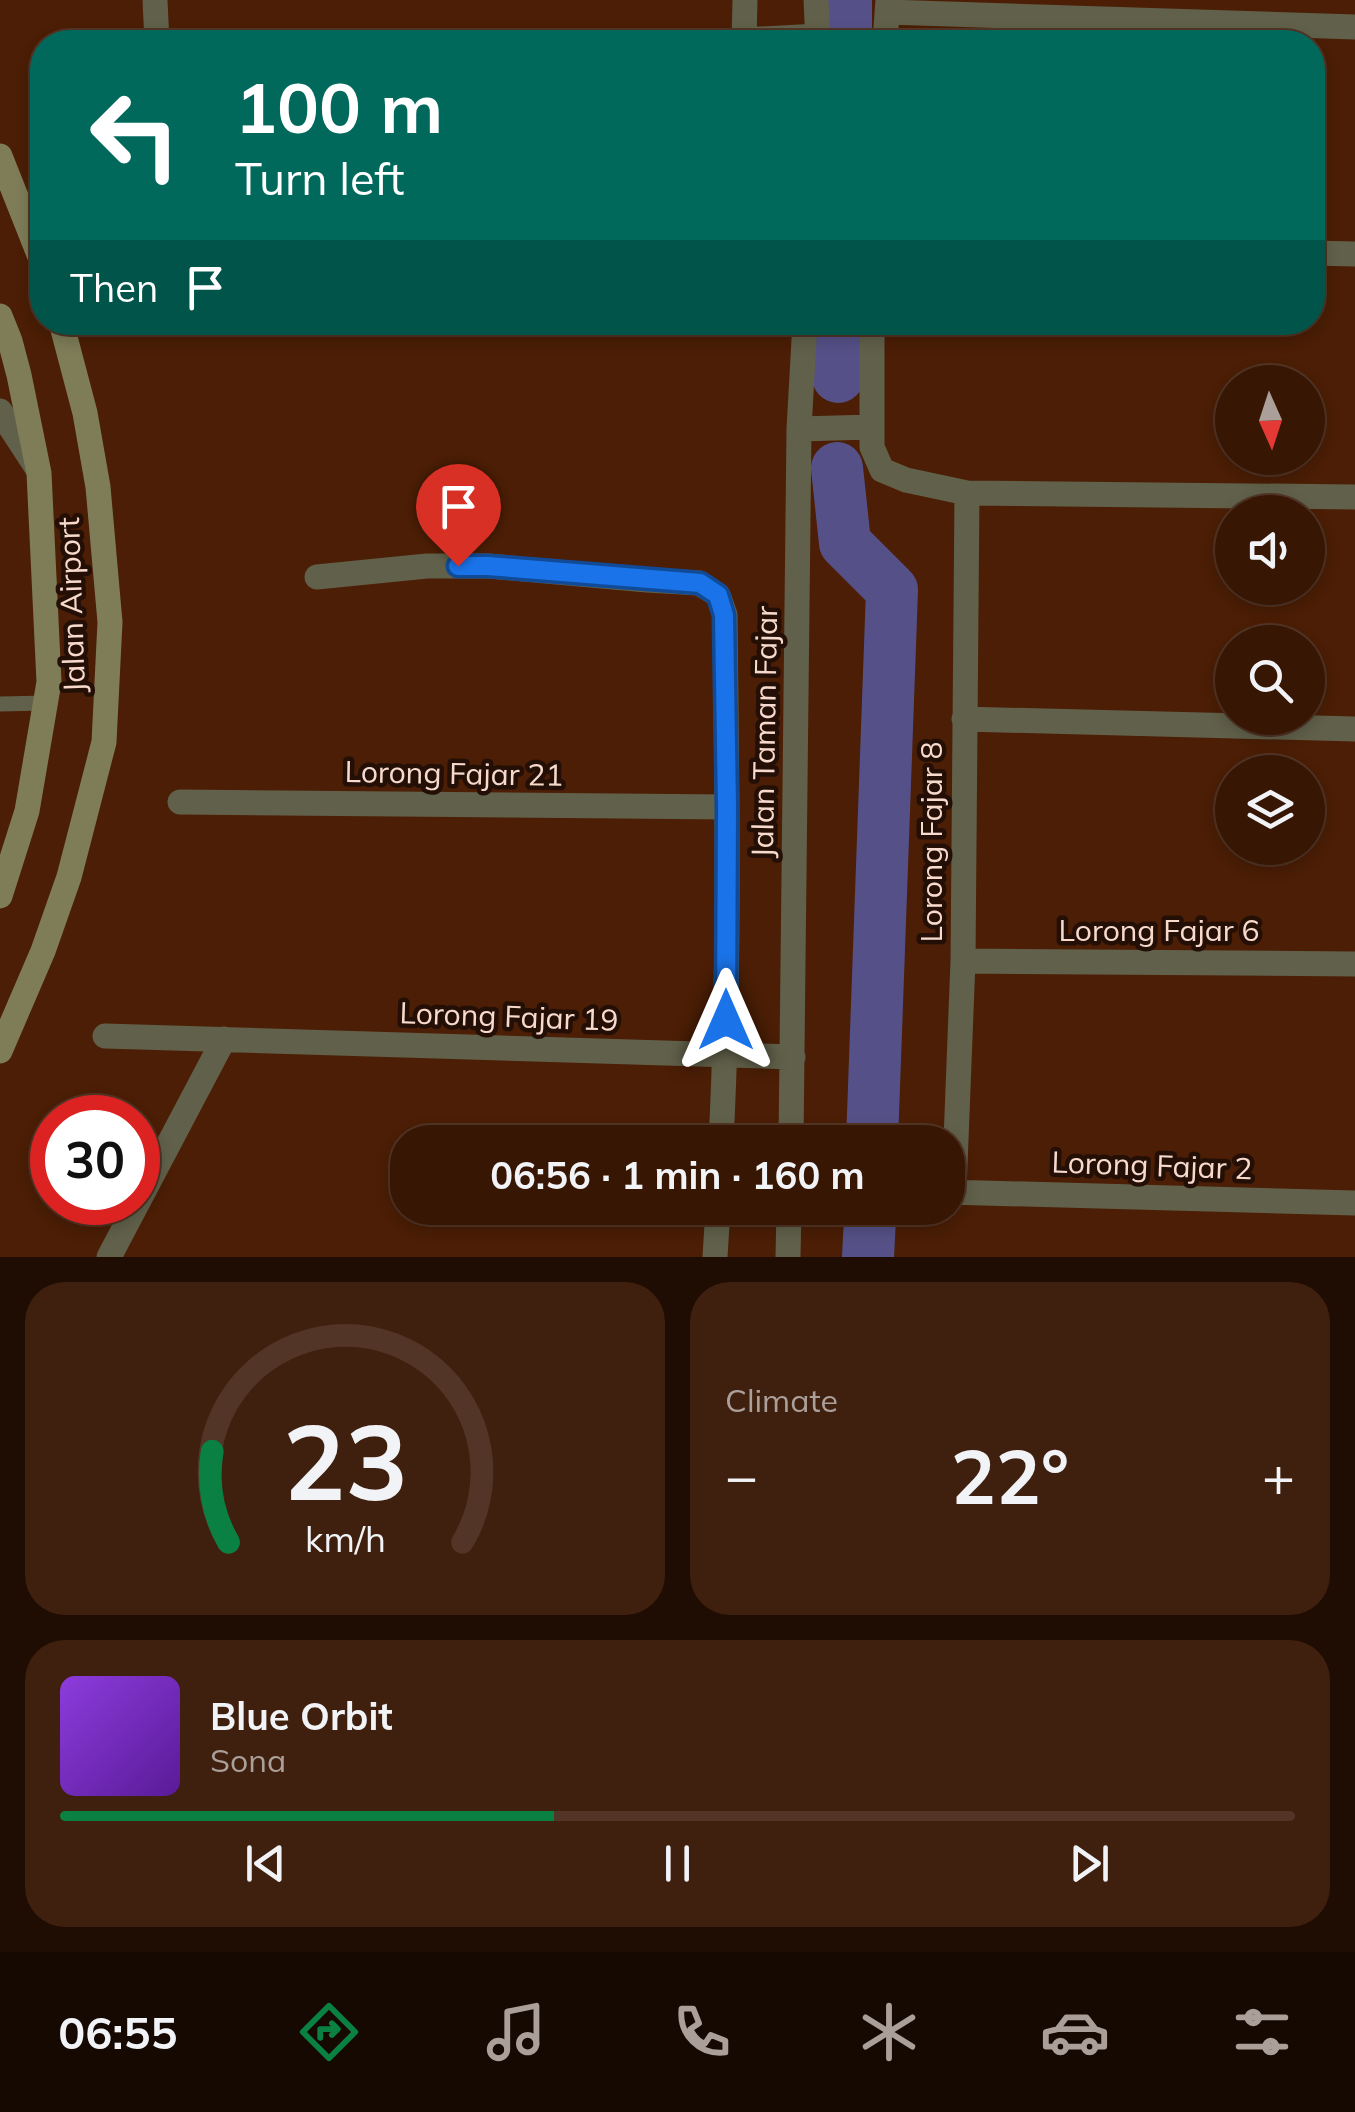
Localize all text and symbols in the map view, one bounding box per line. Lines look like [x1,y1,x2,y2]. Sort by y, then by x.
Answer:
text: 100 m [235,63,443,151]
icon: left [70,70,200,200]
text: Turn left [235,150,404,206]
icon: arrive [178,260,233,315]
text: Then [70,264,158,312]
north arrow [1215,365,1325,475]
map controls [1215,365,1325,865]
pin [416,464,501,567]
icon: arrive [431,479,486,534]
button: sound [1215,495,1325,605]
street label: Jalan Airport [49,516,93,694]
street label: Jalan Taman Fajar [743,605,785,858]
button: search [1215,625,1325,735]
street label: Lorong Fajar 8 [912,742,950,942]
street label: Lorong Fajar 21 [344,752,564,794]
button: layers [1215,755,1325,865]
street label: Lorong Fajar 6 [1059,911,1259,949]
position arrow [674,968,778,1072]
street label: Lorong Fajar 19 [399,993,619,1039]
speed limit sign: 30 [30,1095,160,1225]
street label: Lorong Fajar 2 [1051,1143,1253,1187]
text: 06:56 · 1 min · 160 m [490,1151,865,1199]
text: Climate [725,1380,838,1420]
text: 23 [283,1395,407,1526]
text: 22° [951,1429,1069,1523]
text: − [725,1441,758,1510]
text: + [1262,1441,1295,1510]
text: km/h [305,1516,385,1561]
text: Blue Orbit [210,1692,393,1740]
text: Sona [210,1740,286,1780]
icon: previous [238,1836,293,1891]
icon: pause [650,1836,705,1891]
icon: next [1062,1836,1117,1891]
icon: directions [294,1997,364,2067]
icon: music [481,1997,551,2067]
icon: phone [667,1997,737,2067]
icon: climate [854,1997,924,2067]
icon: car [1040,1997,1110,2067]
icon: filters [1227,1997,1297,2067]
text: 06:55 [58,2004,177,2060]

